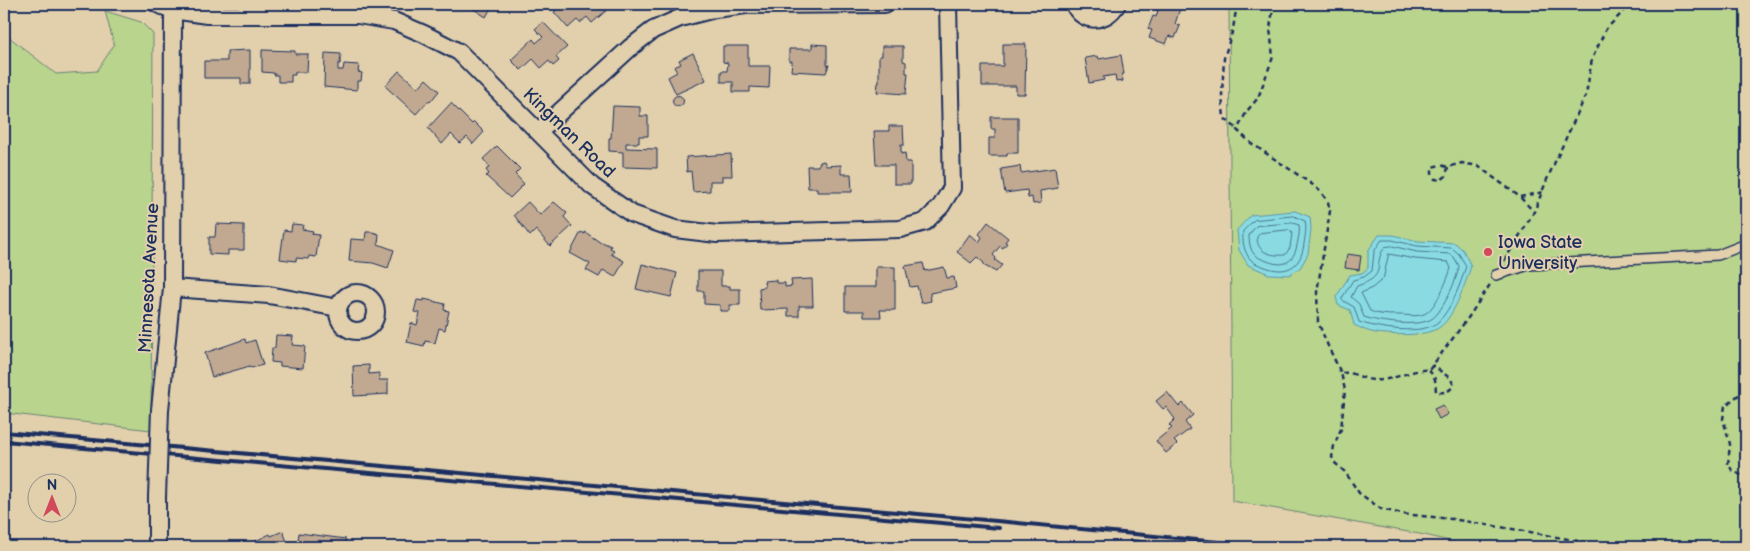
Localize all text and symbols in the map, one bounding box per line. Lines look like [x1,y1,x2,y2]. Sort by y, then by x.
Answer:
street label: Kingman Road [519,84,619,182]
street label: Minnesota Avenue [135,202,163,353]
place label: Iowa State University [1498,232,1582,274]
marker: Iowa State University [1482,246,1494,258]
north arrow [28,474,78,524]
text: N [47,477,57,494]

